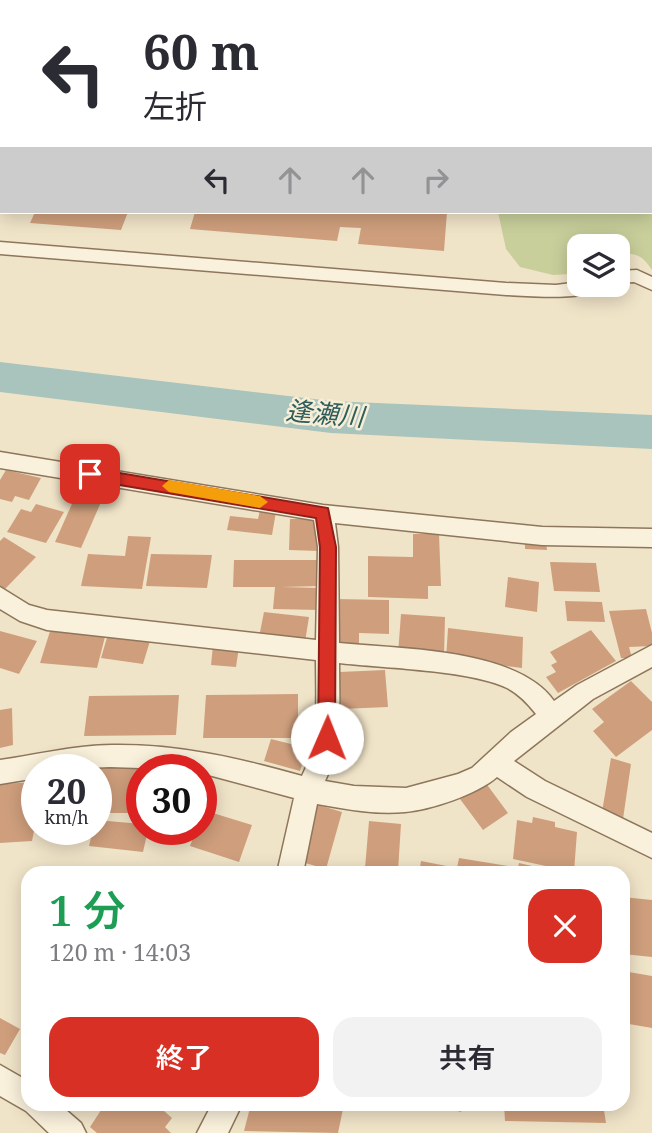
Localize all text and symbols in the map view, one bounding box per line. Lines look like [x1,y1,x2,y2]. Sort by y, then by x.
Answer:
text: 60 m [143,18,259,84]
icon: left [28,28,119,119]
text: 左折 [143,84,207,127]
icon: left [198,161,236,199]
icon: ahead [271,161,309,199]
icon: ahead [344,161,382,199]
icon: right [417,161,455,199]
map controls [567,234,630,297]
button: layers [567,234,630,297]
water label: 逢瀬川 [285,392,368,435]
pin [60,444,120,504]
icon: arrive [71,455,109,493]
position arrow [290,701,364,775]
speed limit sign: 30 [126,754,217,845]
text: 20 [47,767,86,814]
text: km/h [44,805,89,829]
text: 1 分 [49,881,126,938]
button: close [528,889,602,963]
text: 120 m · 14:03 [49,936,191,968]
button: 終了 [49,1017,319,1097]
button: 共有 [333,1017,602,1097]

